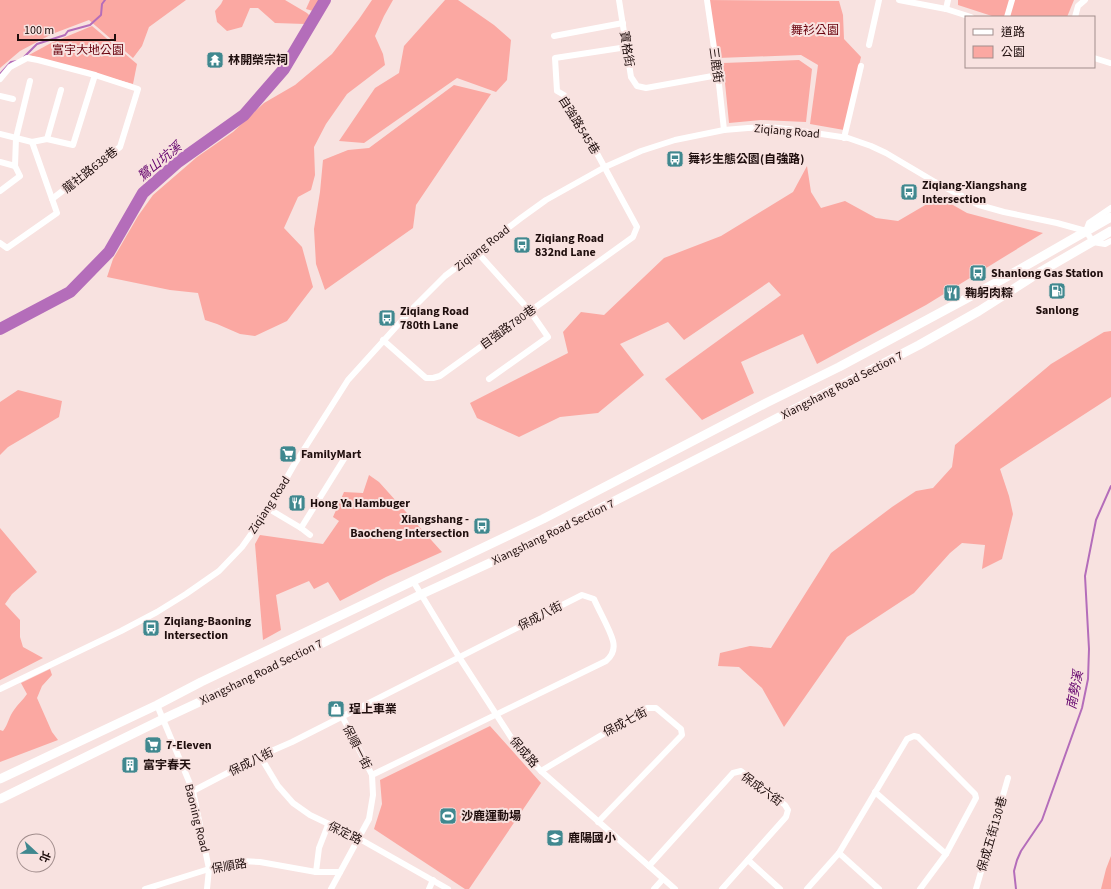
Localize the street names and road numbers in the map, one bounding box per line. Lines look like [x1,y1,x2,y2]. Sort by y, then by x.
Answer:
street label: 寶格街 [615,30,638,68]
street label: 三鹿街 [705,46,726,84]
street label: 自強路545巷 [554,93,603,158]
street label: Ziqiang Road [753,120,821,143]
street label: 龍社路638巷 [59,143,122,197]
street label: Ziqiang Road [451,221,513,275]
street label: 自強路780巷 [477,301,540,354]
street label: Xiangshang Road Section 7 [778,347,906,424]
street label: Ziqiang Road [244,473,294,538]
street label: Xiangshang Road Section 7 [489,495,618,570]
street label: 保成八街 [515,598,565,635]
street label: Xiangshang Road Section 7 [197,635,326,710]
street label: 保成七街 [600,704,650,741]
street label: 保順一街 [338,722,375,772]
street label: 保成路 [505,733,542,771]
street label: 保成八街 [226,744,277,781]
street label: 保成六街 [737,768,786,810]
street label: Baoning Road [180,782,213,854]
street label: 保成五街130巷 [974,794,1011,874]
street label: 保定路 [325,818,365,849]
street label: 保順路 [210,855,248,878]

